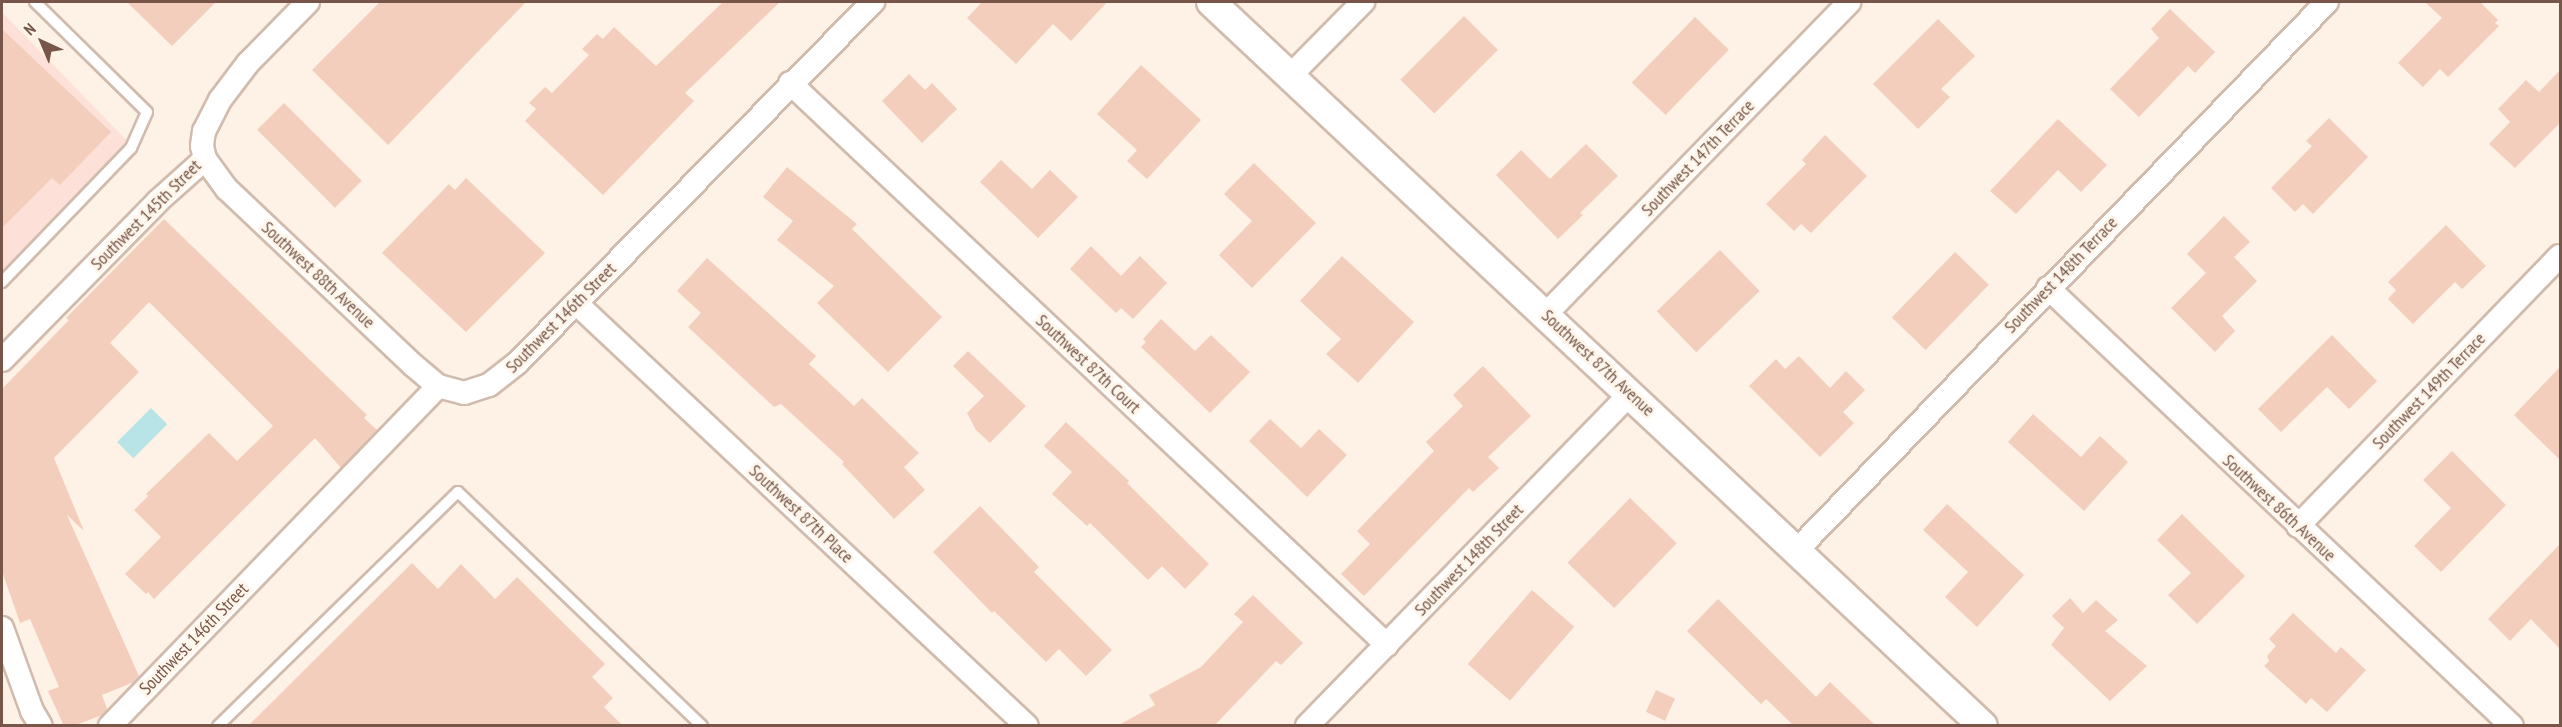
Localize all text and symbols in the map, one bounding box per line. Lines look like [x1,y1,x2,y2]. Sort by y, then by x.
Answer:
north arrow [12,12,72,72]
text: N [19,19,40,39]
street label: Southwest 147th Terrace [1637,95,1759,221]
street label: Southwest 145th Street [86,155,206,275]
street label: Southwest 148th Terrace [2000,212,2122,338]
street label: Southwest 88th Avenue [257,217,379,333]
street label: Southwest 146th Street [501,258,621,378]
street label: Southwest 87th Avenue [1537,305,1659,421]
street label: Southwest 87th Court [1031,310,1145,418]
street label: Southwest 149th Terrace [2368,328,2490,454]
street label: Southwest 86th Avenue [2218,450,2340,566]
street label: Southwest 87th Place [744,460,858,568]
street label: Southwest 148th Street [1410,500,1528,620]
street label: Southwest 146th Street [135,579,253,699]

